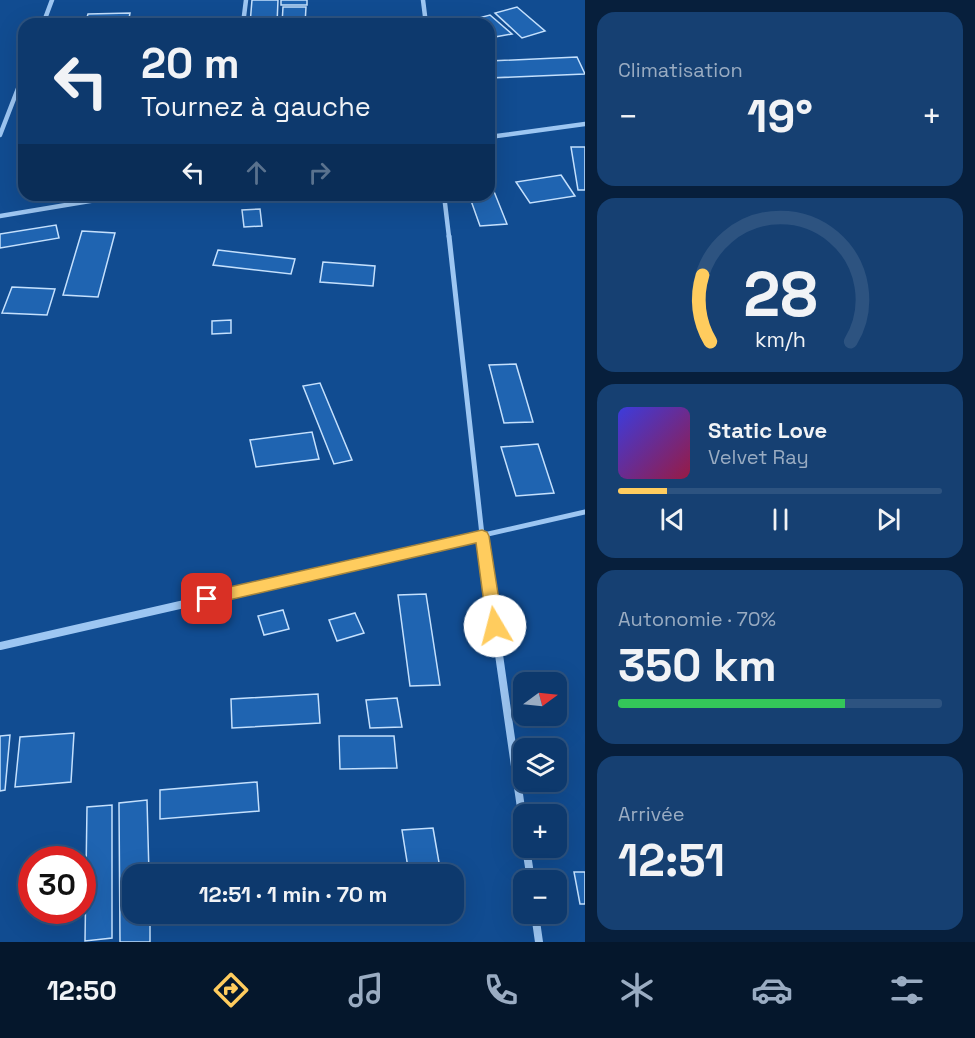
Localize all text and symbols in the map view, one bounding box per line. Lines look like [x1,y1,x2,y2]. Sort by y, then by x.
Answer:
text: 20 m [141,37,240,90]
icon: left [42,42,120,120]
text: Climatisation [618,57,743,83]
text: 19° [747,88,813,145]
text: Tournez à gauche [141,89,371,124]
text: − [618,96,638,138]
text: + [922,96,942,138]
icon: left [177,156,210,189]
icon: ahead [240,156,273,189]
icon: right [303,156,336,189]
text: 28 [743,255,817,334]
text: km/h [754,326,806,353]
text: Static Love [708,416,827,444]
text: Velvet Ray [708,444,809,470]
icon: previous [656,503,689,536]
icon: pause [764,503,797,536]
icon: next [872,503,905,536]
pin [181,573,232,624]
icon: arrive [190,582,223,615]
position arrow [463,594,527,658]
text: Autonomie · 70% [618,606,776,632]
text: 350 km [618,637,777,694]
north arrow [513,672,567,726]
map controls [513,672,567,924]
button: layers [513,738,567,792]
text: Arrivée [618,801,685,827]
button: + [513,804,567,858]
text: 12:51 [618,832,725,889]
speed limit sign: 30 [18,846,96,924]
button: − [513,870,567,924]
text: 12:51 · 1 min · 70 m [199,880,387,908]
icon: directions [210,969,252,1011]
icon: music [345,969,387,1011]
icon: phone [480,969,522,1011]
icon: climate [616,969,658,1011]
icon: car [751,969,793,1011]
icon: filters [886,969,928,1011]
text: 12:50 [47,973,117,1008]

